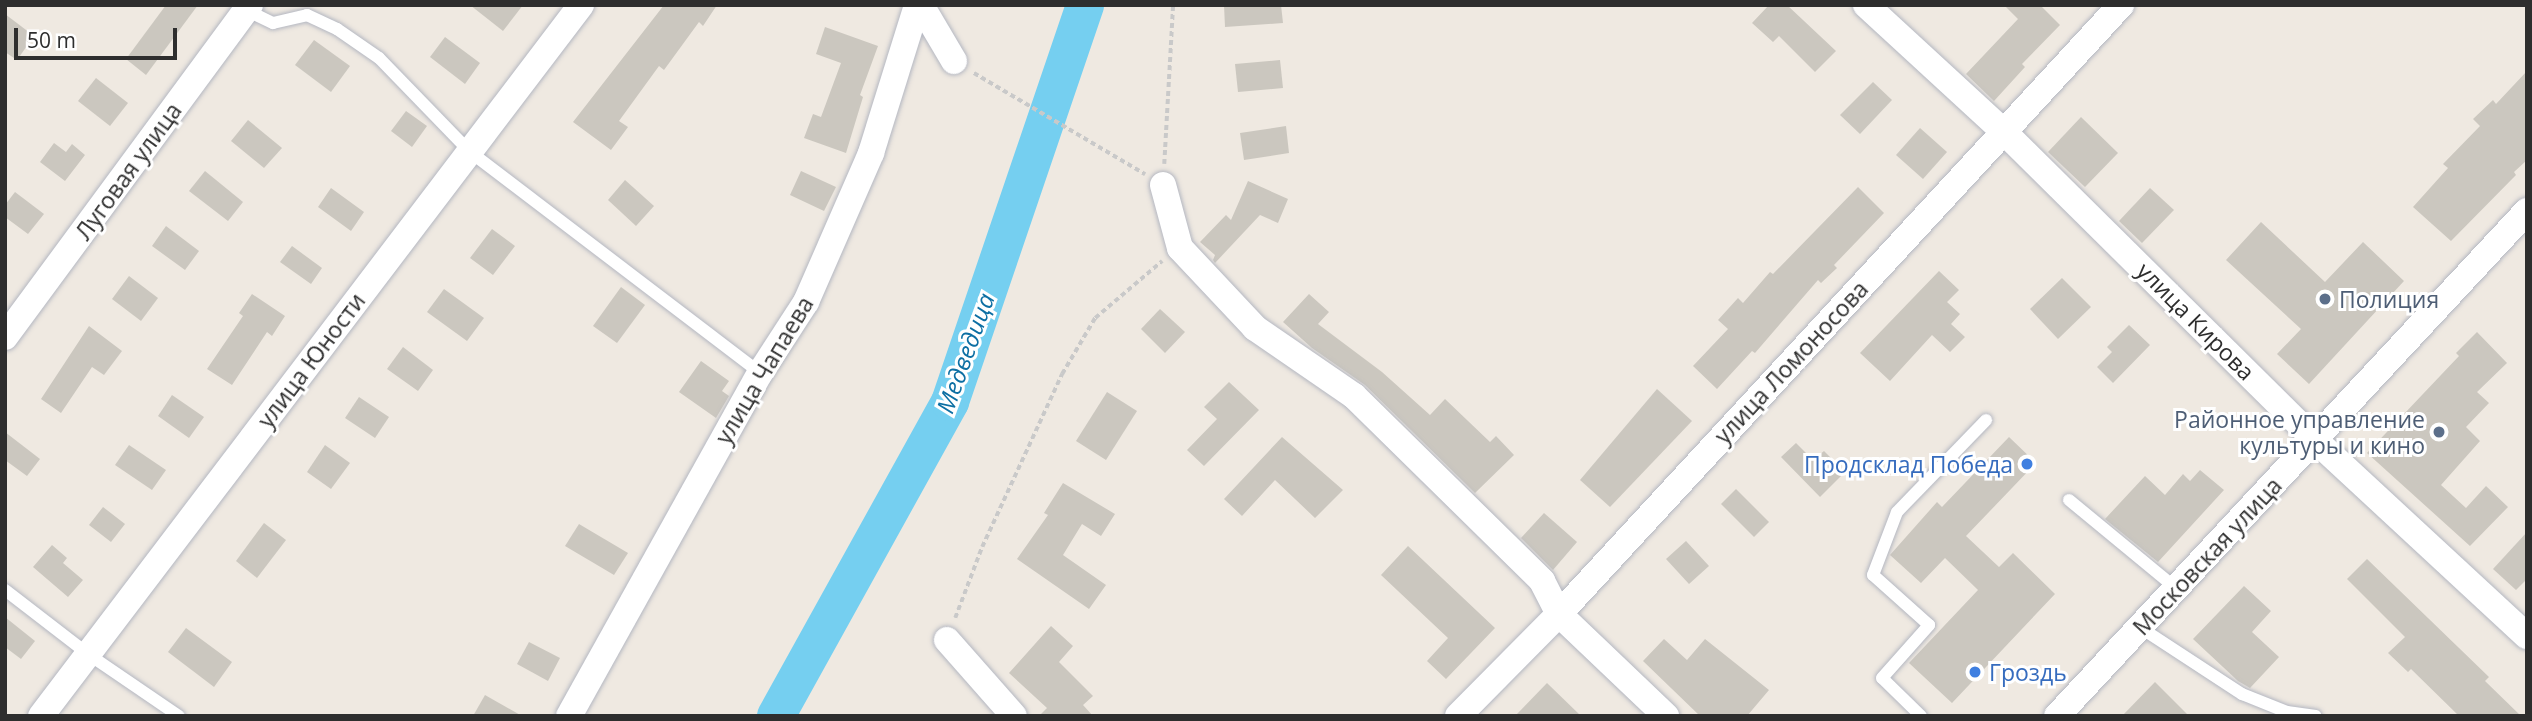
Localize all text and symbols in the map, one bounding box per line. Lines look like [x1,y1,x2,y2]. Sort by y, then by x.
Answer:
scale bar [18,14,180,58]
text: 50 m [27,26,76,54]
street label: Луговая улица [69,97,187,245]
street label: улица Кирова [2131,256,2261,386]
street label: улица Ломоносова [1708,275,1874,449]
place label: Полиция [2339,285,2439,313]
street label: улица Юности [251,287,371,433]
water label: Медведица [930,289,1000,417]
street label: улица Чапаева [709,291,819,449]
marker: Полиция [2317,291,2333,307]
place label: Районное управление культуры и кино [2174,405,2425,459]
marker: Районное управление культуры и кино [2431,424,2447,440]
place label: Продсклад Победа [1804,450,2013,478]
marker: Продсклад Победа [2019,456,2035,472]
street label: Московская улица [2127,472,2287,640]
place label: Гроздь [1989,658,2067,686]
marker: Гроздь [1967,664,1983,680]

